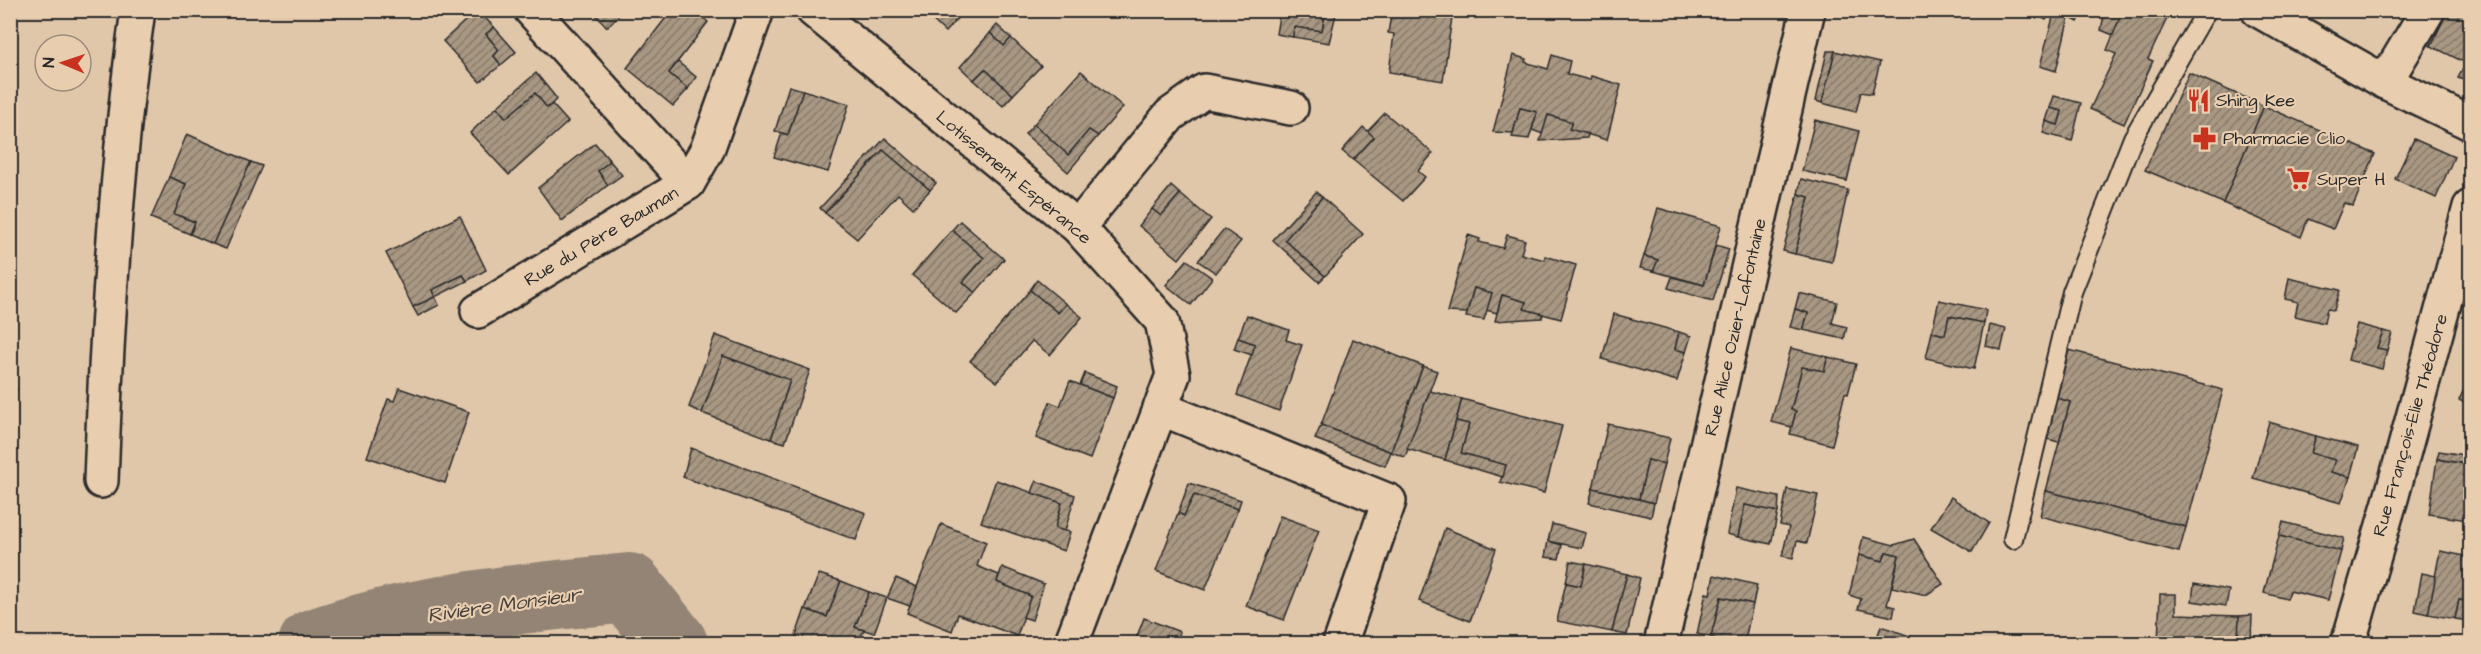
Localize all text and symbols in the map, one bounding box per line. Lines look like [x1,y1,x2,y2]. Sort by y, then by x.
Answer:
north arrow [33,33,93,93]
text: N [38,57,60,68]
restaurant icon: Shing Kee [2185,87,2211,113]
place label: Shing Kee [2216,88,2295,114]
street label: Lotissement Espérance [930,105,1097,250]
pharmacy icon: Pharmacie Clio [2192,125,2218,151]
place label: Pharmacie Clio [2223,126,2345,151]
supermarket icon: Super H [2286,166,2312,192]
place label: Super H [2317,167,2386,192]
street label: Rue du Père Bauman [519,180,683,292]
street label: Rue Alice Ozier-Lafontaine [1698,216,1773,438]
street label: Rue François-Élie Théodore [2367,311,2454,539]
water label: Rivière Monsieur [426,580,584,630]

